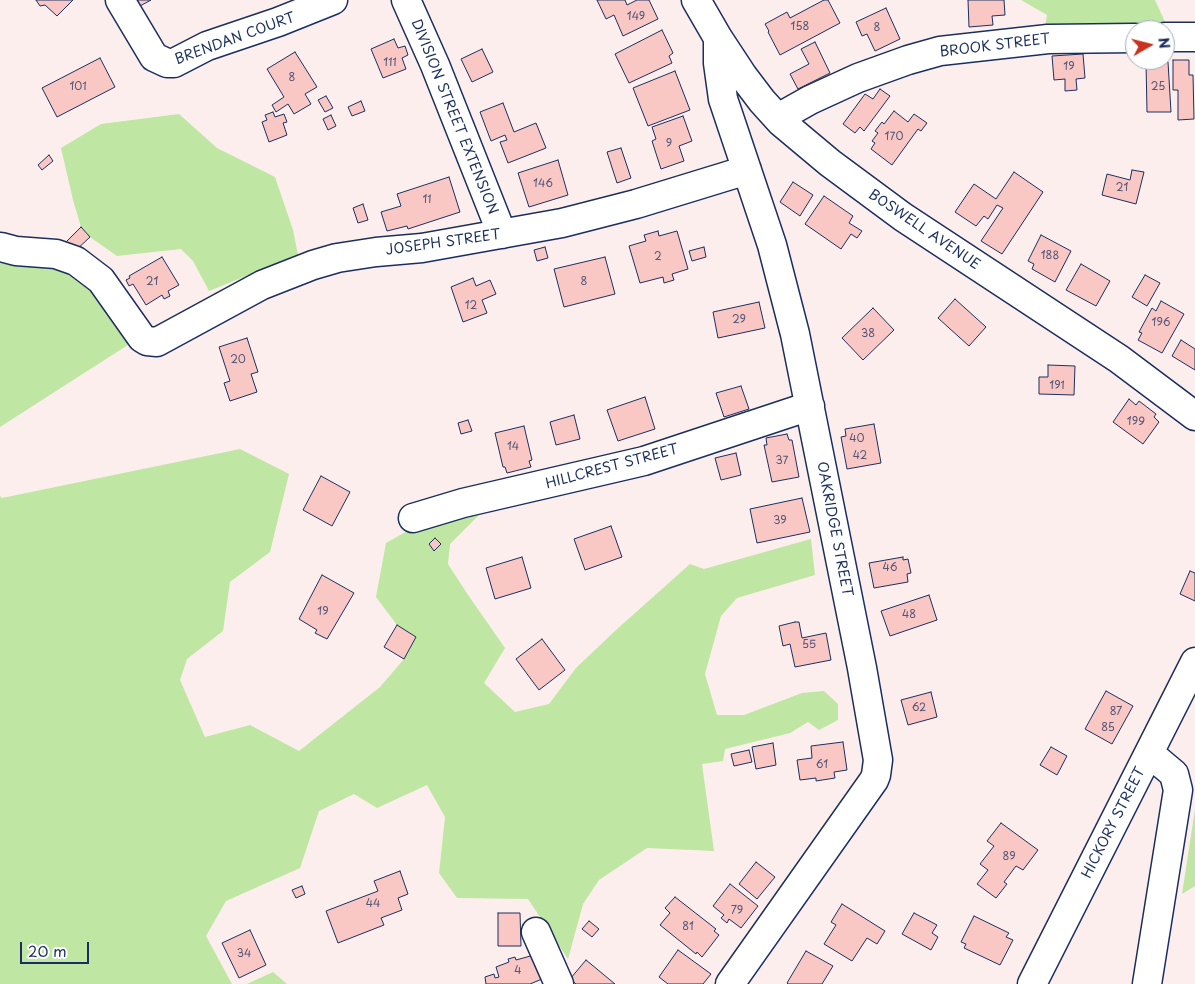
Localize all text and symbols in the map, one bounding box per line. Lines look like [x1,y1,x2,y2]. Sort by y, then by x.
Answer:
street label: BRENDAN COURT [173,9,297,69]
house number: 149 [627,10,645,24]
street label: DIVISION STREET EXTENSION [407,17,501,217]
house number: 158 [791,20,809,34]
north arrow [1125,20,1175,70]
house number: 8 [874,21,880,35]
street label: BROOK STREET [939,31,1051,61]
text: N [1153,36,1176,50]
house number: 111 [383,56,397,70]
house number: 19 [1063,60,1075,74]
house number: 8 [289,71,295,85]
house number: 101 [69,80,87,94]
house number: 25 [1151,80,1165,94]
house number: 170 [885,130,903,144]
house number: 9 [666,137,672,151]
house number: 146 [533,177,553,191]
house number: 21 [1116,181,1128,195]
street label: BOSWELL AVENUE [865,186,983,274]
house number: 11 [422,193,432,207]
street label: JOSEPH STREET [384,227,502,259]
house number: 188 [1041,249,1059,263]
house number: 2 [654,250,662,264]
house number: 21 [146,275,158,289]
house number: 8 [581,275,587,289]
house number: 12 [465,299,477,313]
house number: 29 [732,313,746,327]
house number: 196 [1152,316,1170,330]
house number: 38 [861,327,875,341]
house number: 20 [230,353,246,367]
house number: 191 [1049,379,1065,393]
house number: 199 [1127,415,1145,429]
house number: 40 [849,432,865,446]
house number: 14 [507,440,519,454]
street label: HILLCREST STREET [544,441,680,493]
house number: 42 [853,449,867,463]
house number: 37 [776,454,788,468]
street label: OAKRIDGE STREET [813,460,855,598]
house number: 39 [773,514,787,528]
house number: 46 [883,561,897,575]
house number: 19 [317,605,329,619]
house number: 48 [902,608,916,622]
house number: 55 [802,638,816,652]
house number: 62 [912,701,926,715]
house number: 87 [1110,705,1122,719]
house number: 85 [1101,721,1115,735]
house number: 61 [816,758,828,772]
street label: HICKORY STREET [1079,765,1149,881]
house number: 89 [1002,850,1016,864]
house number: 44 [366,897,380,911]
house number: 79 [731,904,743,918]
house number: 81 [682,920,694,934]
scale bar [22,932,91,964]
text: 20 m [28,939,67,962]
house number: 34 [237,947,251,961]
house number: 4 [514,964,522,978]

